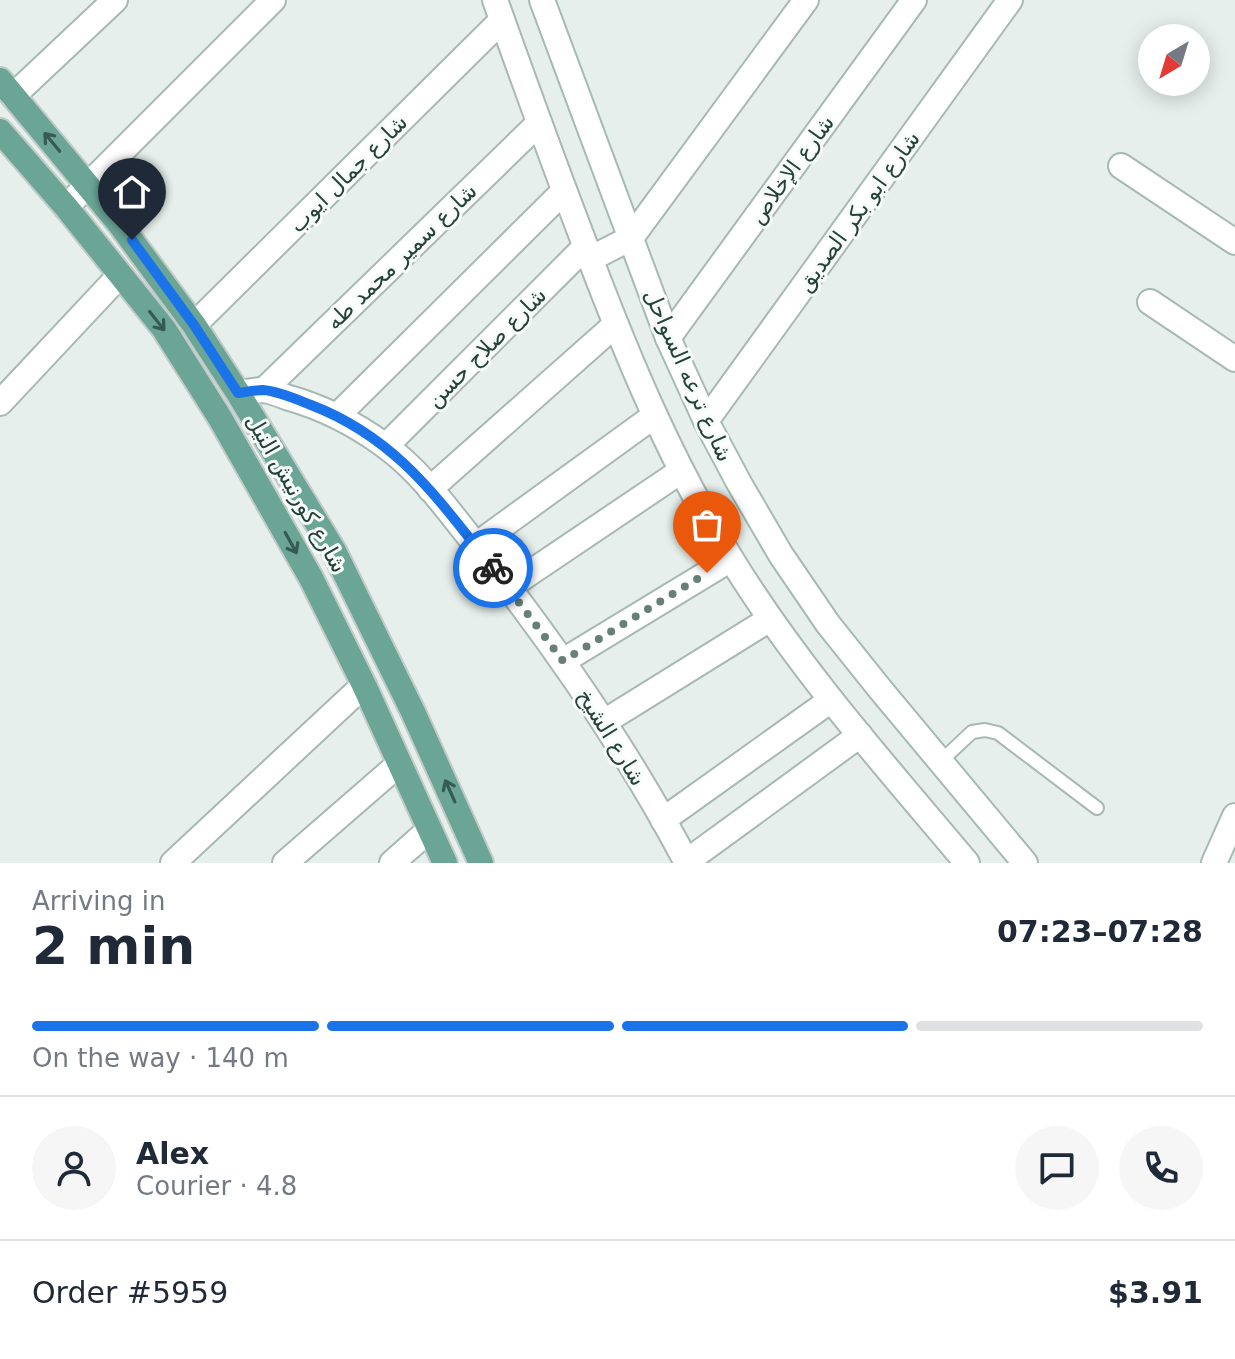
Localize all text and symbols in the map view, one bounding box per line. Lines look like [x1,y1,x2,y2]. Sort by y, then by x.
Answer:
north arrow [1138,24,1210,96]
map controls [1138,24,1210,96]
street label: شارع جمال ايوب [284,109,412,237]
street label: شارع الإخلاص [744,110,840,229]
street label: شارع ابو بكر الصديق [792,126,926,297]
one-way arrow [44,133,62,153]
pin [98,158,166,240]
icon: home [110,170,154,214]
street label: شارع سمير محمد طه [321,178,482,335]
street label: شارع صلاح حسن [421,282,551,412]
street label: شارع ترعه السواحل [639,285,738,465]
one-way arrow [148,310,165,331]
street label: شارع كورنيش النيل [240,410,352,577]
pin [673,491,741,573]
icon: bag [685,503,729,547]
courier [453,528,533,608]
one-way arrow [283,531,299,554]
icon: bike [471,546,515,590]
street label: شارع الشيخ [572,684,651,790]
one-way arrow [442,780,457,804]
text: Arriving in [32,886,166,916]
text: 07:23–07:28 [997,914,1203,949]
text: 2 min [32,916,195,976]
text: On the way · 140 m [32,1043,289,1073]
button: person [32,1126,116,1210]
button: chat [1015,1126,1099,1210]
button: phone [1119,1126,1203,1210]
text: Alex [136,1136,209,1171]
text: Courier · 4.8 [136,1171,297,1201]
text: Order #5959 [32,1275,228,1310]
text: $3.91 [1108,1275,1203,1310]

